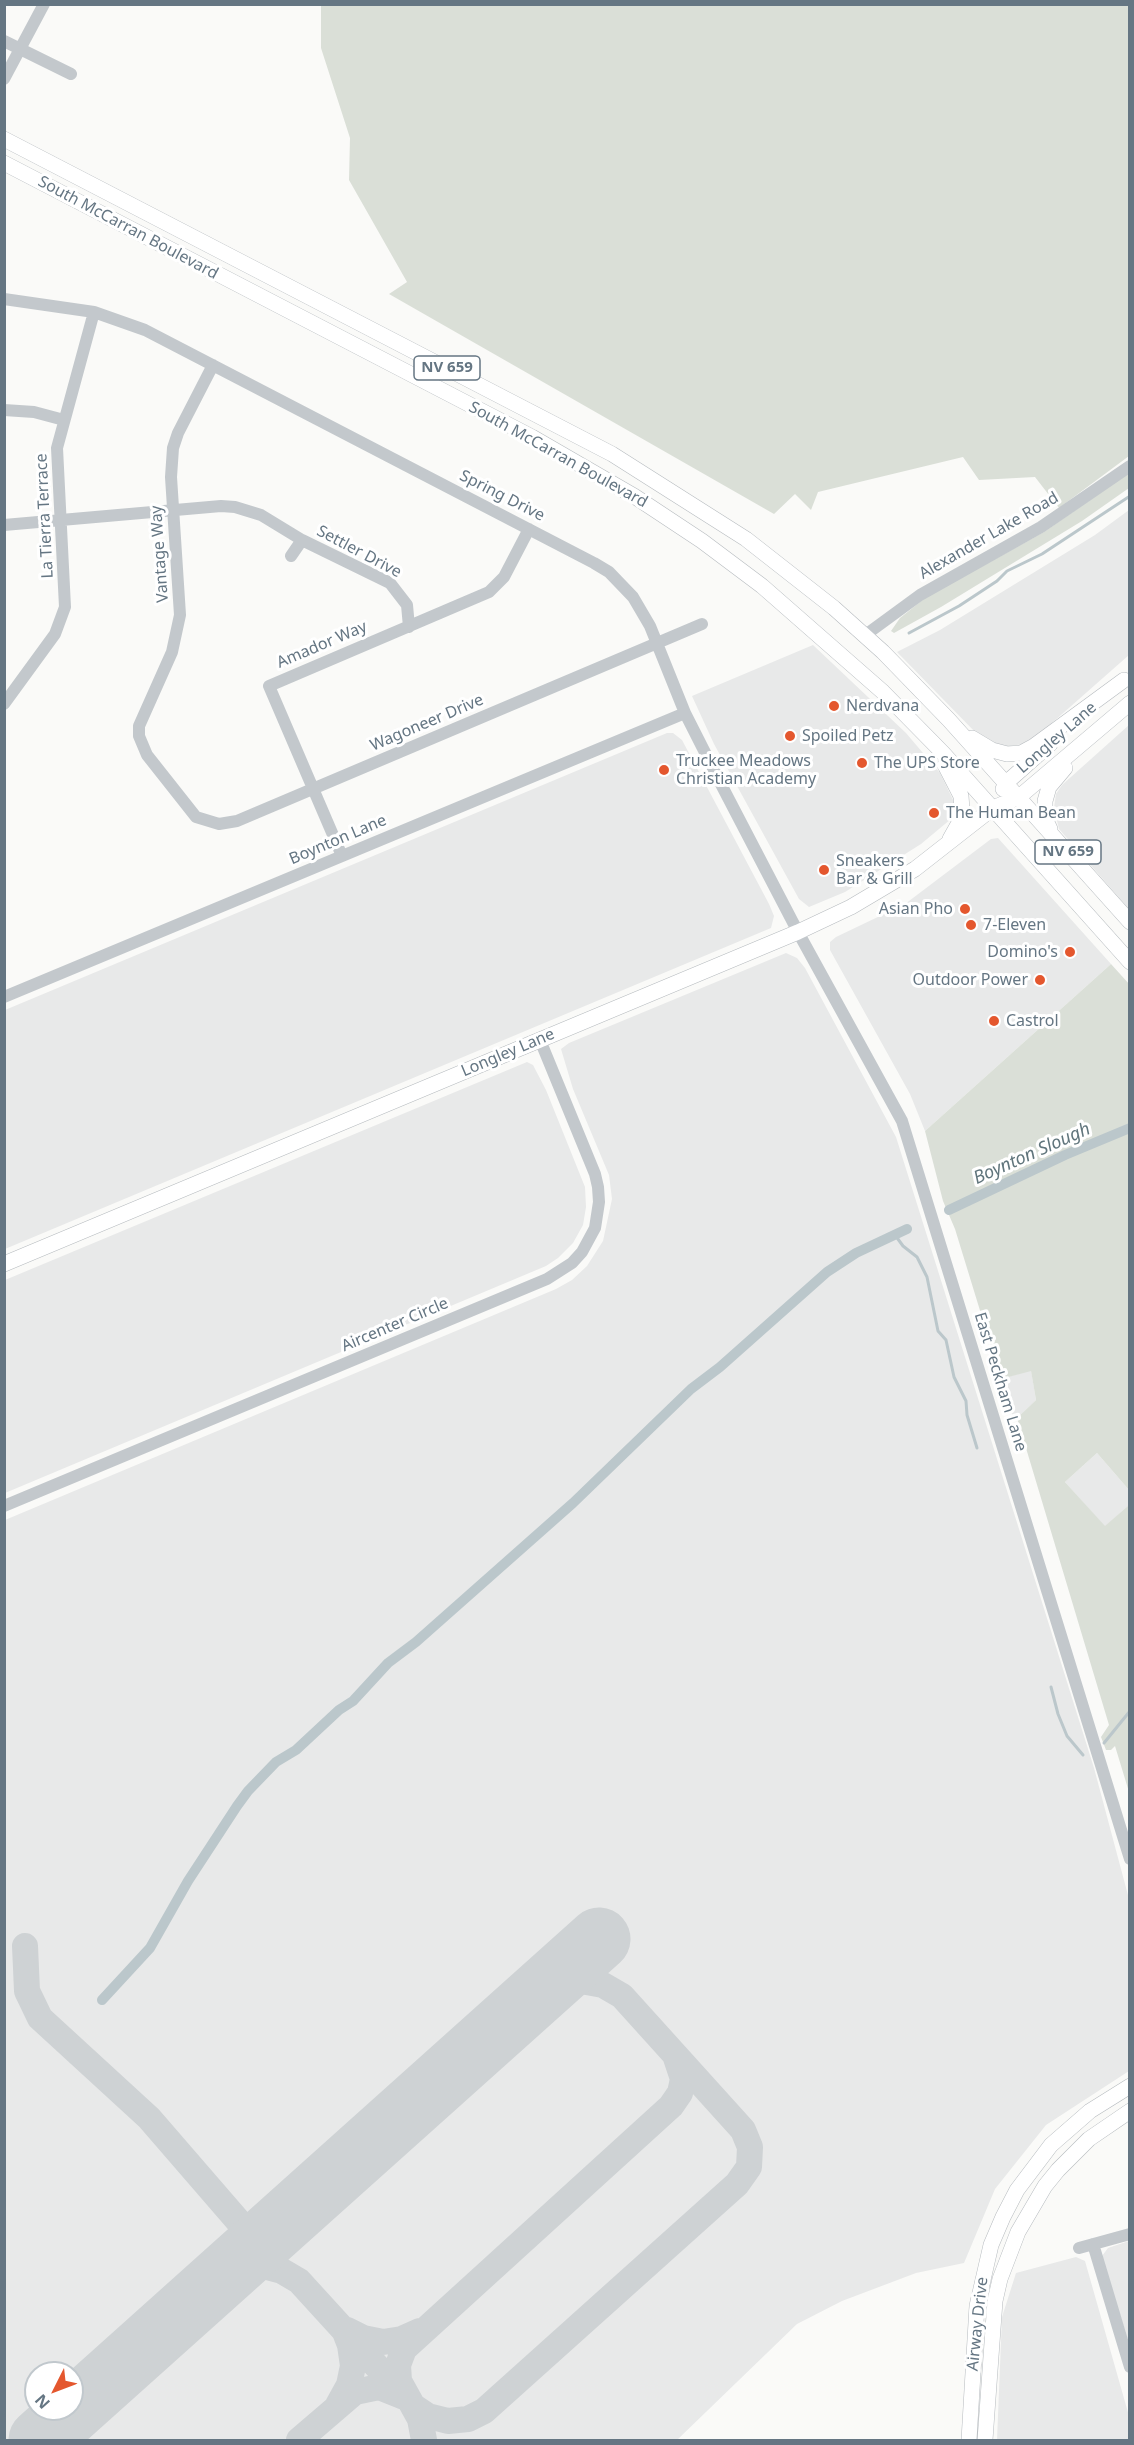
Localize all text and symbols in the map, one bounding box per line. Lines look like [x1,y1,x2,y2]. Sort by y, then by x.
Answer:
street label: South McCarran Boulevard [35,172,221,284]
road number: NV 659 [414,356,480,380]
street label: South McCarran Boulevard [465,398,651,512]
street label: La Tierra Terrace [32,453,58,579]
street label: Spring Drive [456,466,548,526]
street label: Alexander Lake Road [916,488,1062,584]
street label: Vantage Way [147,505,173,603]
street label: Settler Drive [314,522,404,582]
street label: Amador Way [274,617,370,673]
street label: Wagoneer Drive [367,690,487,756]
place label: Nerdvana [846,696,919,716]
street label: Longley Lane [1013,698,1101,778]
marker: Nerdvana [827,699,841,713]
place label: Spoiled Petz [802,726,894,746]
marker: Spoiled Petz [783,729,797,743]
place label: Truckee Meadows Christian Academy [676,751,816,789]
place label: The UPS Store [874,753,980,773]
marker: The UPS Store [855,756,869,770]
marker: Truckee Meadows Christian Academy [657,763,671,777]
place label: The Human Bean [946,803,1076,823]
marker: The Human Bean [927,806,941,820]
street label: Boynton Lane [287,811,389,869]
road number: NV 659 [1035,840,1101,864]
place label: Sneakers Bar & Grill [836,851,913,889]
marker: Sneakers Bar & Grill [817,863,831,877]
place label: Asian Pho [879,899,953,919]
marker: Asian Pho [958,902,972,916]
place label: 7-Eleven [983,915,1046,935]
marker: 7-Eleven [964,918,978,932]
place label: Domino's [987,942,1058,962]
marker: Domino's [1063,945,1077,959]
place label: Outdoor Power [913,970,1028,990]
marker: Outdoor Power [1033,973,1047,987]
place label: Castrol [1006,1011,1059,1031]
marker: Castrol [987,1014,1001,1028]
street label: Longley Lane [459,1025,557,1081]
water label: Boynton Slough [970,1119,1094,1189]
street label: Aircenter Circle [339,1294,451,1356]
street label: East Peckham Lane [970,1310,1030,1454]
street label: Airway Drive [964,2276,992,2372]
north arrow [24,2361,84,2421]
text: N [30,2390,55,2414]

